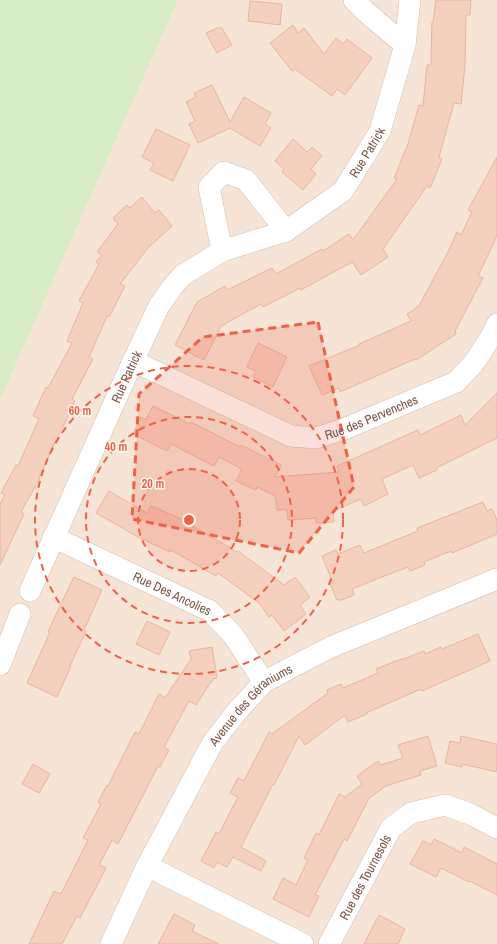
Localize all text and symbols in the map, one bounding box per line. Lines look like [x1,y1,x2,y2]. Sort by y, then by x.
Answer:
street label: Rue Patrick [345,125,389,181]
street label: Rue Patrick [107,347,146,405]
street label: Rue des Pervenches [322,391,420,443]
text: 60 m [69,403,91,419]
text: 40 m [105,439,127,455]
text: 20 m [142,476,164,492]
centre of rings [182,513,196,527]
street label: Rue Des Ancolies [130,567,214,619]
street label: Avenue des Géraniums [204,660,295,750]
street label: Rue des Tournesols [335,831,395,923]

